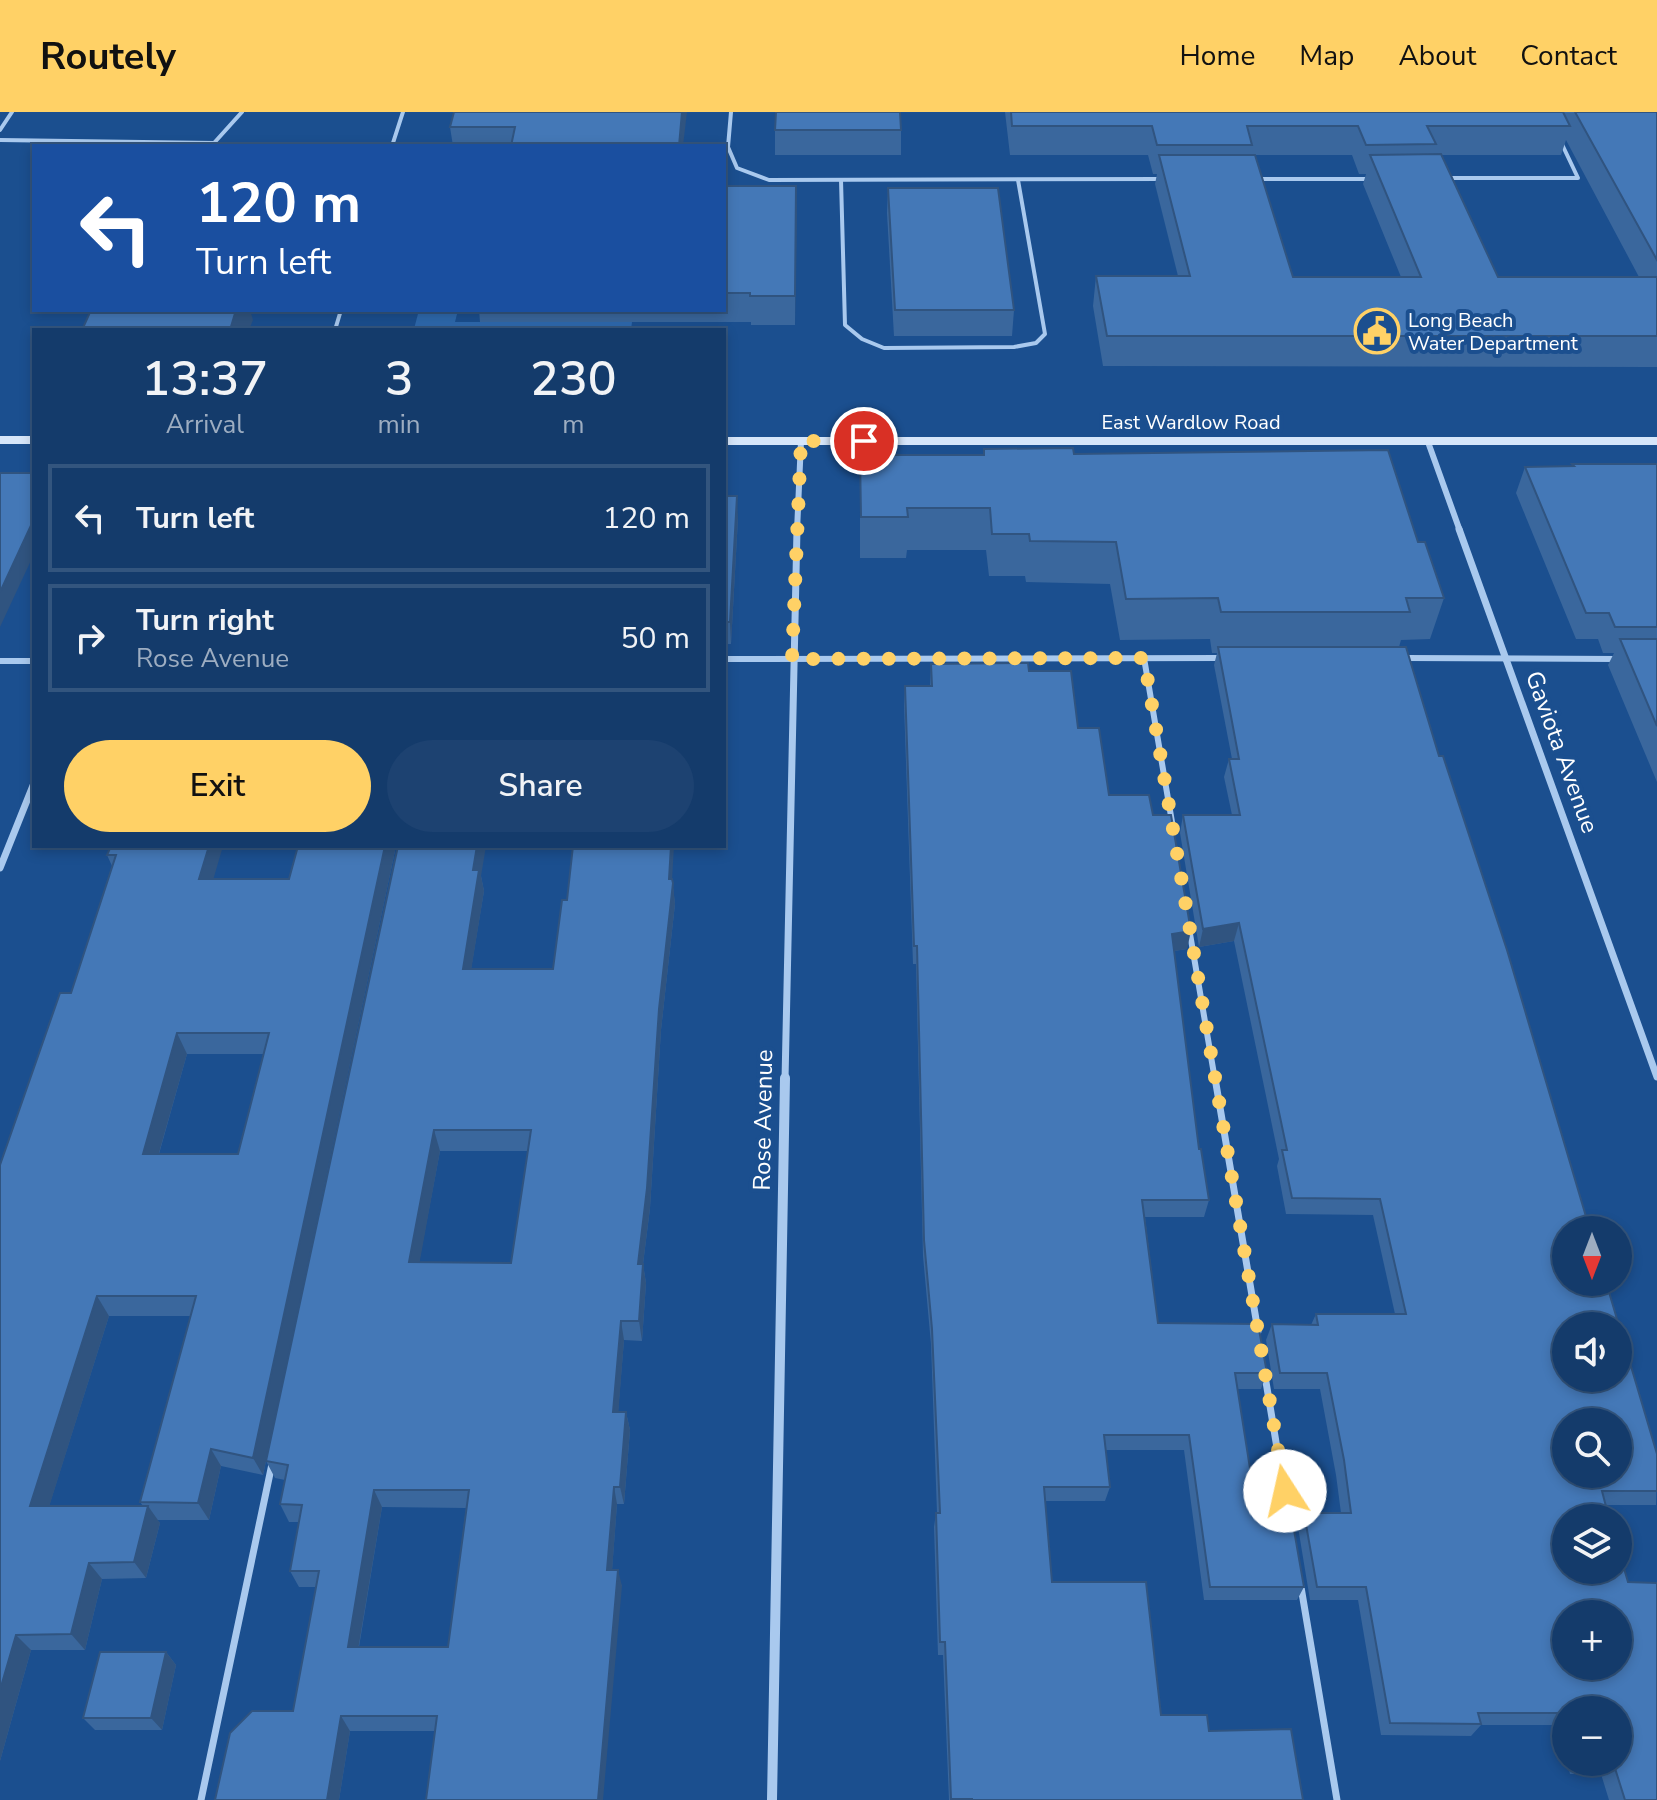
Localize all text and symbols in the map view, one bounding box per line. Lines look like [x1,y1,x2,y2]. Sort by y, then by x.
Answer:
text: Routely [40,31,176,82]
text: Home [1180,37,1255,75]
text: Map [1299,37,1354,75]
text: About [1398,37,1476,75]
text: Contact [1520,37,1617,75]
text: 120 m [196,165,361,242]
icon: left [64,176,168,280]
text: Turn left [196,238,331,287]
public building icon: Long Beach Water Department [1353,307,1401,355]
place label: Long Beach Water Department [1408,307,1579,357]
text: 13:37 [141,346,268,412]
text: 3 [385,346,413,412]
text: 230 [530,346,617,412]
text: Arrival [166,407,244,442]
text: min [378,407,421,442]
text: m [562,407,584,442]
pin [830,407,898,475]
street label: East Wardlow Road [1101,409,1281,436]
icon: arrive [842,419,886,463]
icon: left [68,496,112,540]
text: Turn left [136,498,254,539]
text: 120 m [603,498,690,539]
text: Turn right [136,600,274,641]
icon: right [68,616,112,660]
text: 50 m [621,618,690,659]
text: Rose Avenue [136,641,289,676]
street label: Gaviota Avenue [1518,667,1606,837]
button: Exit [64,740,371,832]
button: Share [387,740,694,832]
street label: Rose Avenue [746,1049,780,1191]
north arrow [1552,1216,1632,1296]
map controls [1552,1216,1632,1776]
button: sound [1552,1312,1632,1392]
button: search [1552,1408,1632,1488]
position arrow [1243,1449,1327,1533]
button: layers [1552,1504,1632,1584]
button: + [1552,1600,1632,1680]
button: − [1552,1696,1632,1776]

